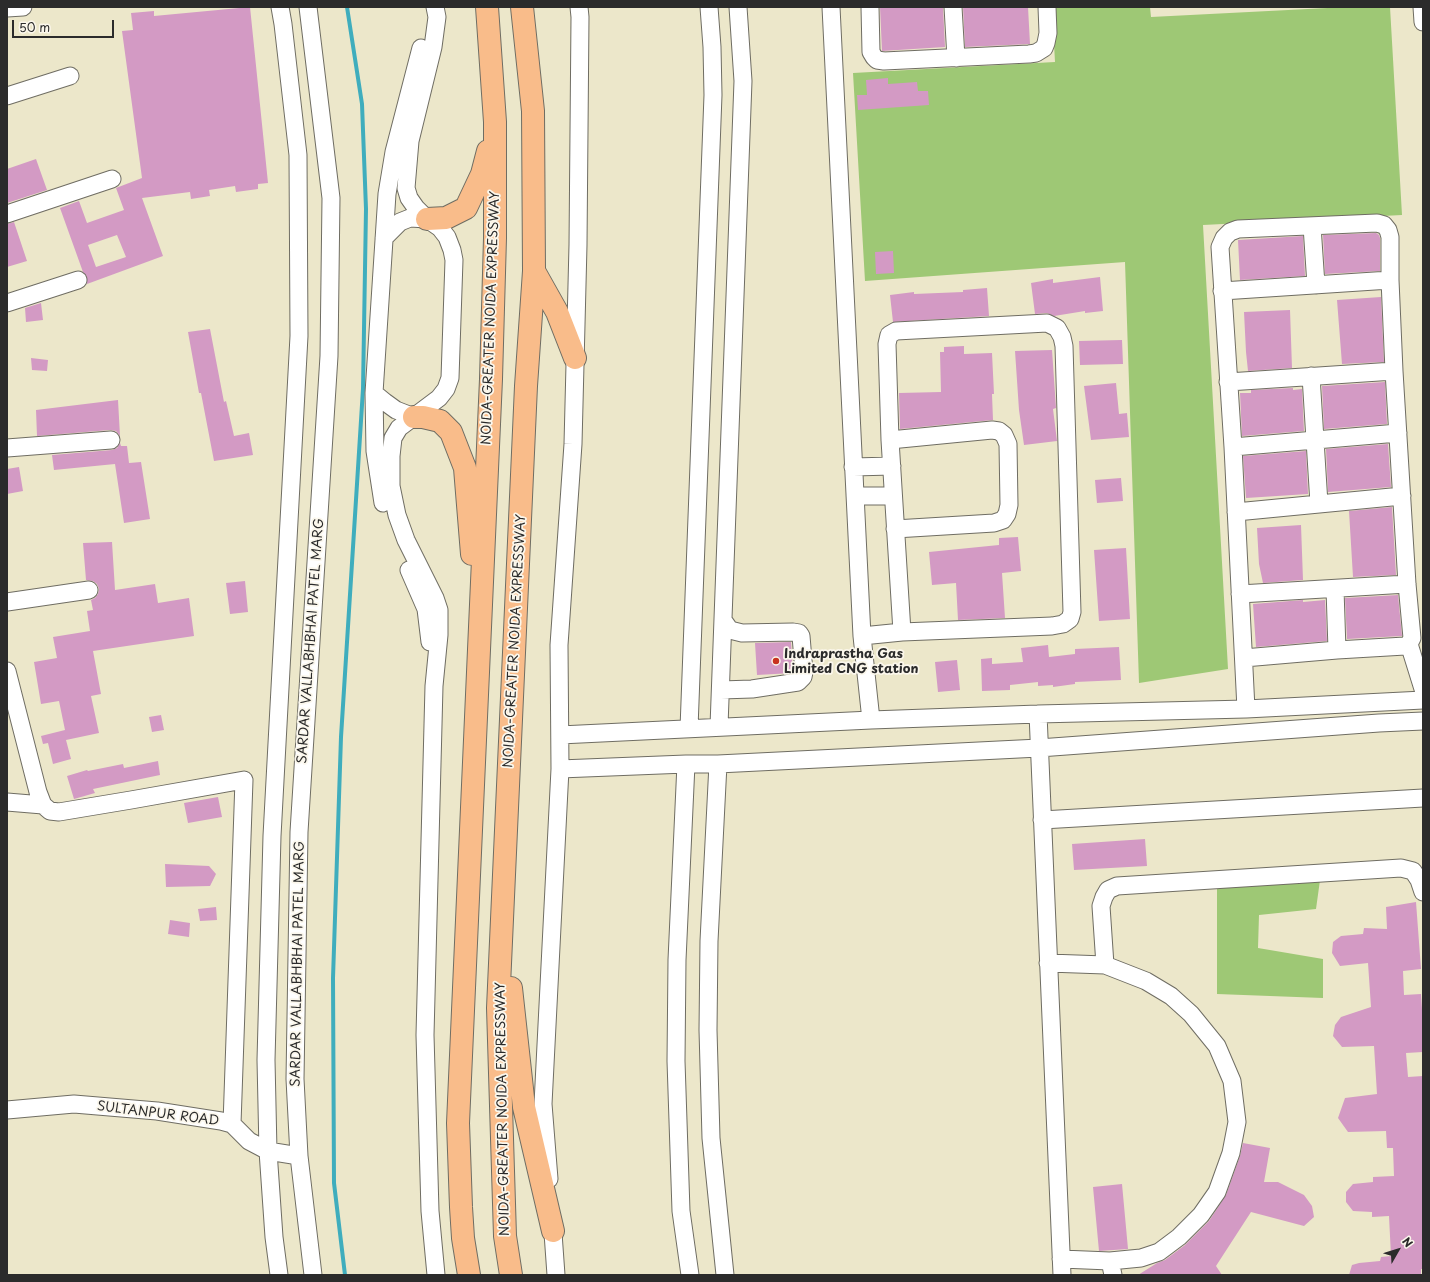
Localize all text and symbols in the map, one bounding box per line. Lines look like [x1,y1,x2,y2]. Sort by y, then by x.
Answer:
scale bar [14,12,116,38]
text: 50 m [19,18,50,36]
street label: NOIDA-GREATER NOIDA EXPRESSWAY [479,191,503,445]
street label: NOIDA-GREATER NOIDA EXPRESSWAY [501,514,529,768]
street label: SARDAR VALLABHBHAI PATEL MARG [295,518,327,764]
place label: Indraprastha Gas Limited CNG station [784,646,918,677]
marker: Indraprastha Gas Limited CNG station [771,656,781,666]
street label: SARDAR VALLABHBHAI PATEL MARG [288,841,308,1087]
street label: NOIDA-GREATER NOIDA EXPRESSWAY [493,982,513,1236]
street label: SULTANPUR ROAD [96,1099,220,1129]
north arrow [1378,1230,1418,1270]
text: N [1398,1233,1417,1251]

